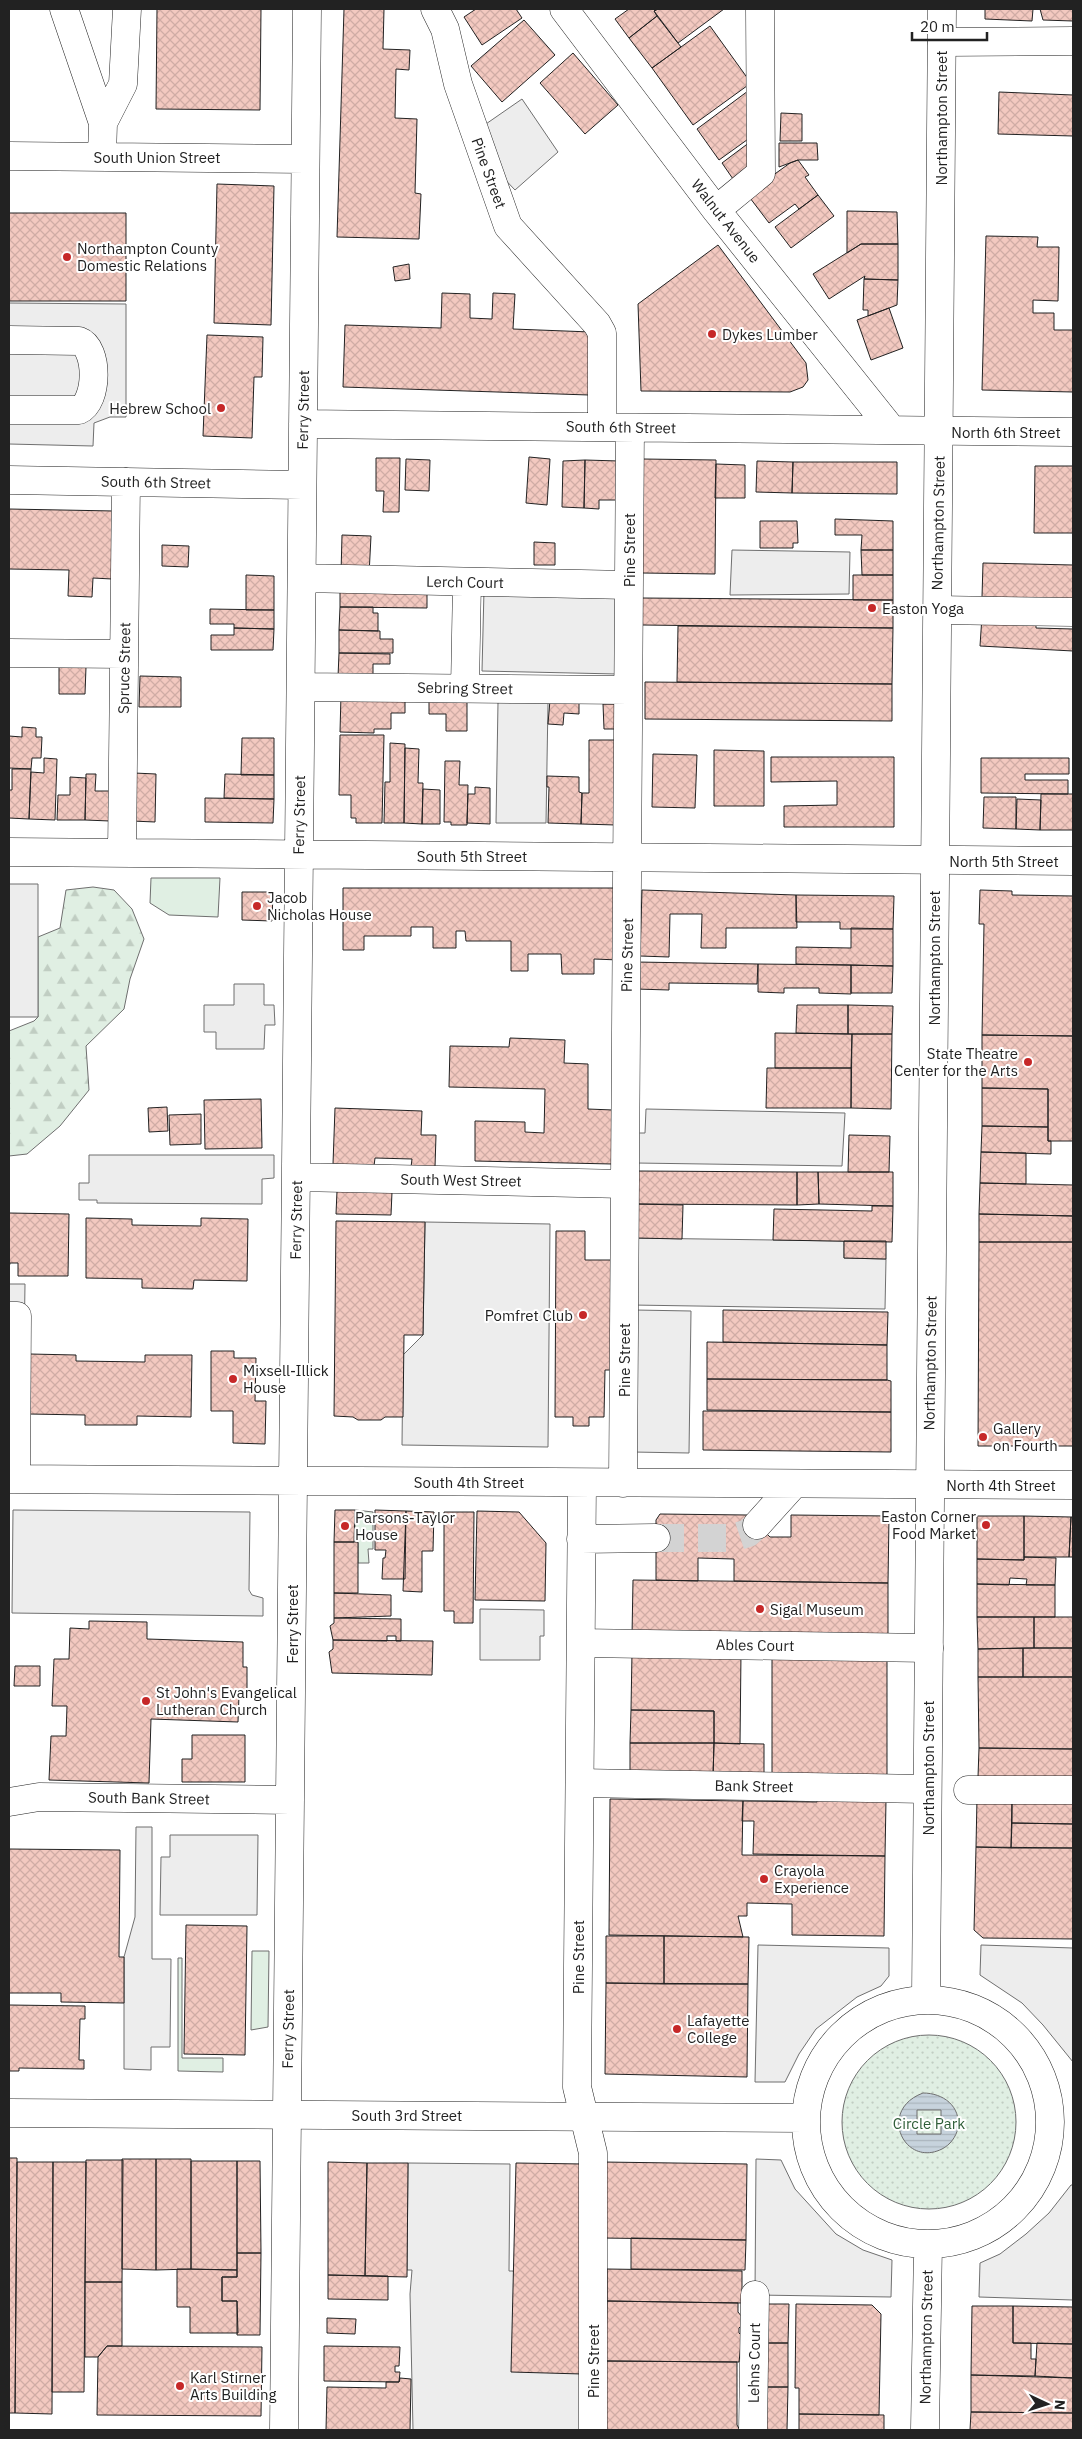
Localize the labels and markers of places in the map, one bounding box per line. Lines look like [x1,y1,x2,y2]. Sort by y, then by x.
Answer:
place label: Northampton County Domestic Relations [77,239,219,275]
marker: Northampton County Domestic Relations [61,251,73,263]
place label: Dykes Lumber [722,325,818,344]
marker: Dykes Lumber [706,328,718,340]
place label: Hebrew School [109,399,211,418]
marker: Hebrew School [215,402,227,414]
place label: Easton Yoga [882,599,964,618]
marker: Easton Yoga [866,602,878,614]
place label: Jacob Nicholas House [267,888,372,924]
marker: Jacob Nicholas House [251,900,263,912]
place label: State Theatre Center for the Arts [894,1044,1018,1080]
marker: State Theatre Center for the Arts [1022,1056,1034,1068]
place label: Pomfret Club [485,1306,573,1325]
marker: Pomfret Club [577,1309,589,1321]
place label: Mixsell-Illick House [243,1361,329,1397]
marker: Mixsell-Illick House [227,1373,239,1385]
place label: Gallery on Fourth [993,1419,1058,1455]
marker: Gallery on Fourth [977,1431,989,1443]
place label: Easton Corner Food Market [881,1507,976,1543]
place label: Parsons-Taylor House [355,1508,456,1544]
marker: Easton Corner Food Market [980,1519,992,1531]
marker: Parsons-Taylor House [339,1520,351,1532]
place label: Sigal Museum [770,1600,864,1619]
marker: Sigal Museum [754,1603,766,1615]
place label: St John's Evangelical Lutheran Church [156,1683,297,1719]
marker: St John's Evangelical Lutheran Church [140,1695,152,1707]
place label: Crayola Experience [774,1861,849,1897]
marker: Crayola Experience [758,1873,770,1885]
place label: Lafayette College [687,2011,750,2047]
marker: Lafayette College [671,2023,683,2035]
place label: Karl Stirner Arts Building [190,2368,276,2404]
marker: Karl Stirner Arts Building [174,2380,186,2392]

